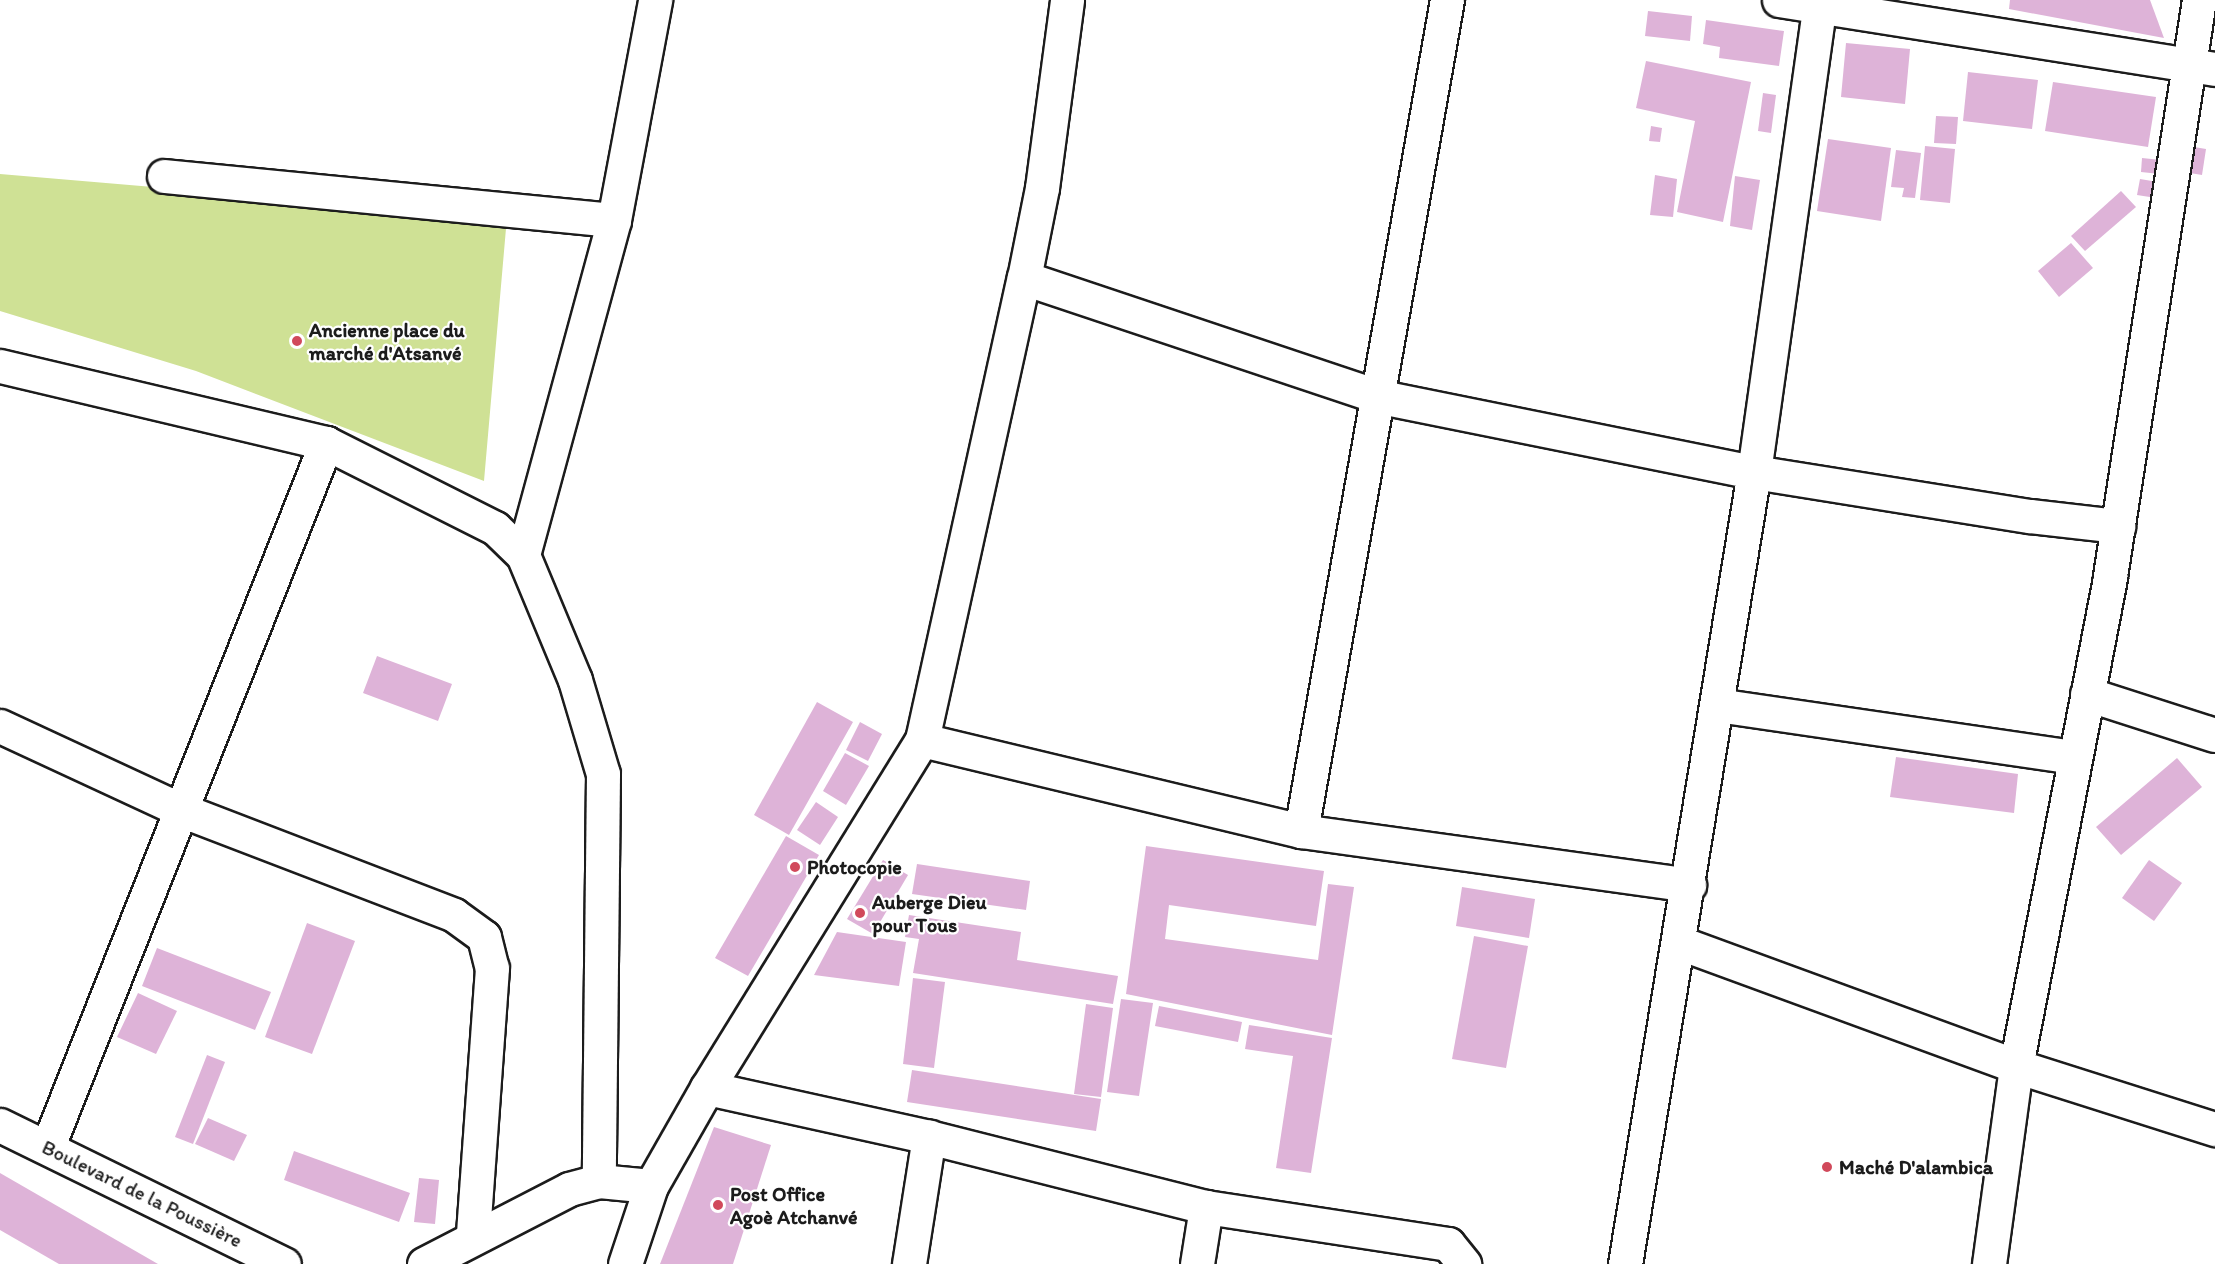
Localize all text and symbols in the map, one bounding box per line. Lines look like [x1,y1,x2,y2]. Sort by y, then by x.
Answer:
place label: Ancienne place du marché d'Atsanvé [309,318,466,365]
marker: Ancienne place du marché d'Atsanvé [290,334,304,348]
place label: Photocopie [807,855,902,879]
marker: Photocopie [788,860,802,874]
place label: Auberge Dieu pour Tous [872,890,986,937]
marker: Auberge Dieu pour Tous [853,906,867,920]
street label: Boulevard de la Poussière [38,1135,246,1253]
place label: Maché D'alambica [1839,1155,1993,1179]
marker: Maché D'alambica [1820,1160,1834,1174]
place label: Post Office Agoè Atchanvé [730,1182,858,1229]
marker: Post Office Agoè Atchanvé [711,1198,725,1212]

